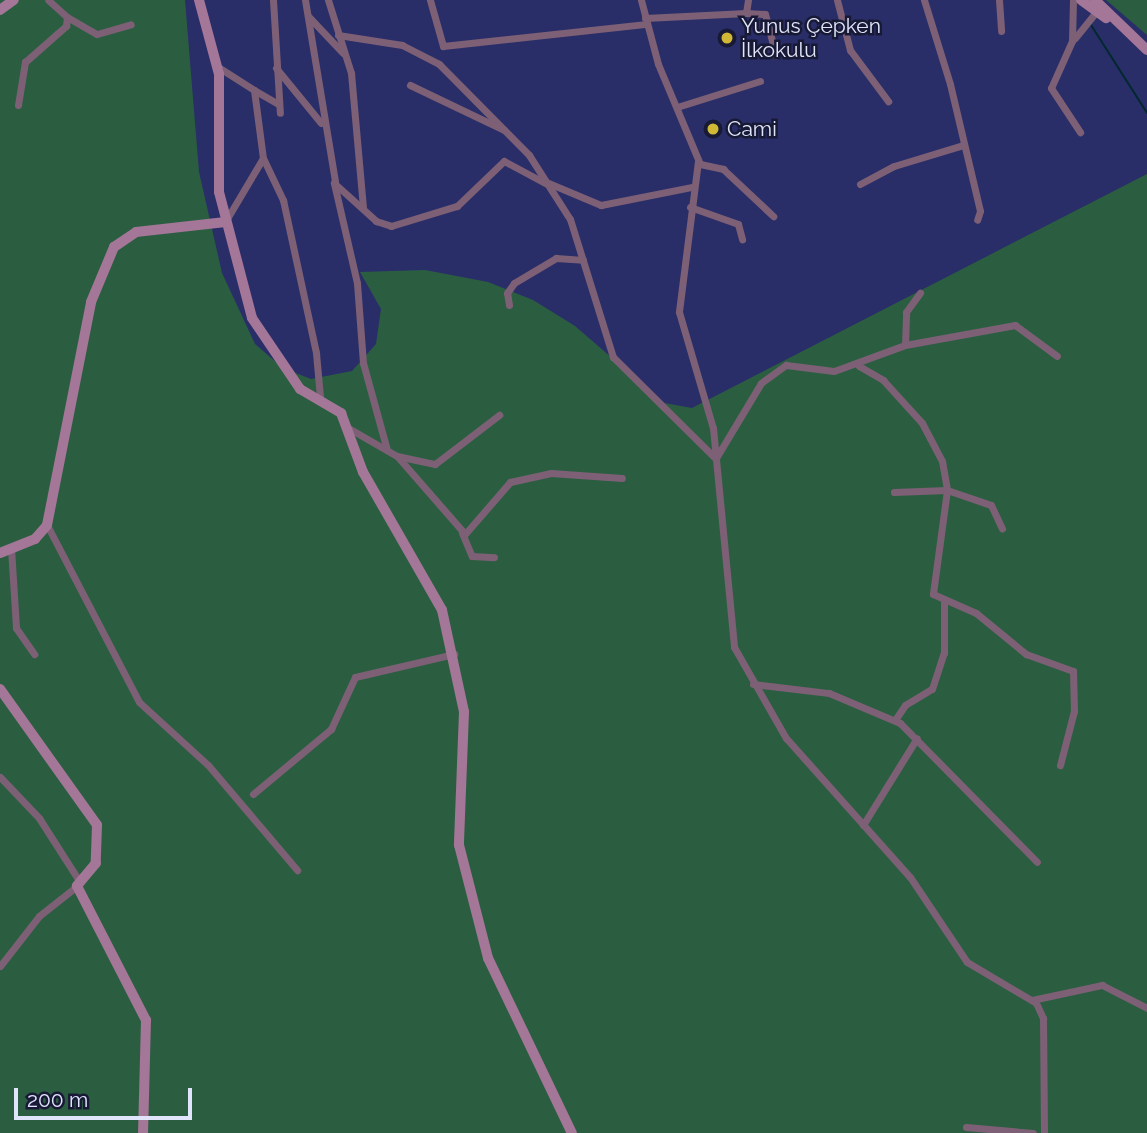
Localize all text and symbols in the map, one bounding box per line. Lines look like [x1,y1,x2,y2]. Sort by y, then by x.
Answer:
place label: Yunus Çepken İlkokulu [741,13,881,63]
marker: Yunus Çepken İlkokulu [719,30,735,46]
place label: Cami [727,116,777,142]
marker: Cami [705,121,721,137]
scale bar [18,1074,196,1118]
text: 200 m [27,1087,88,1112]

